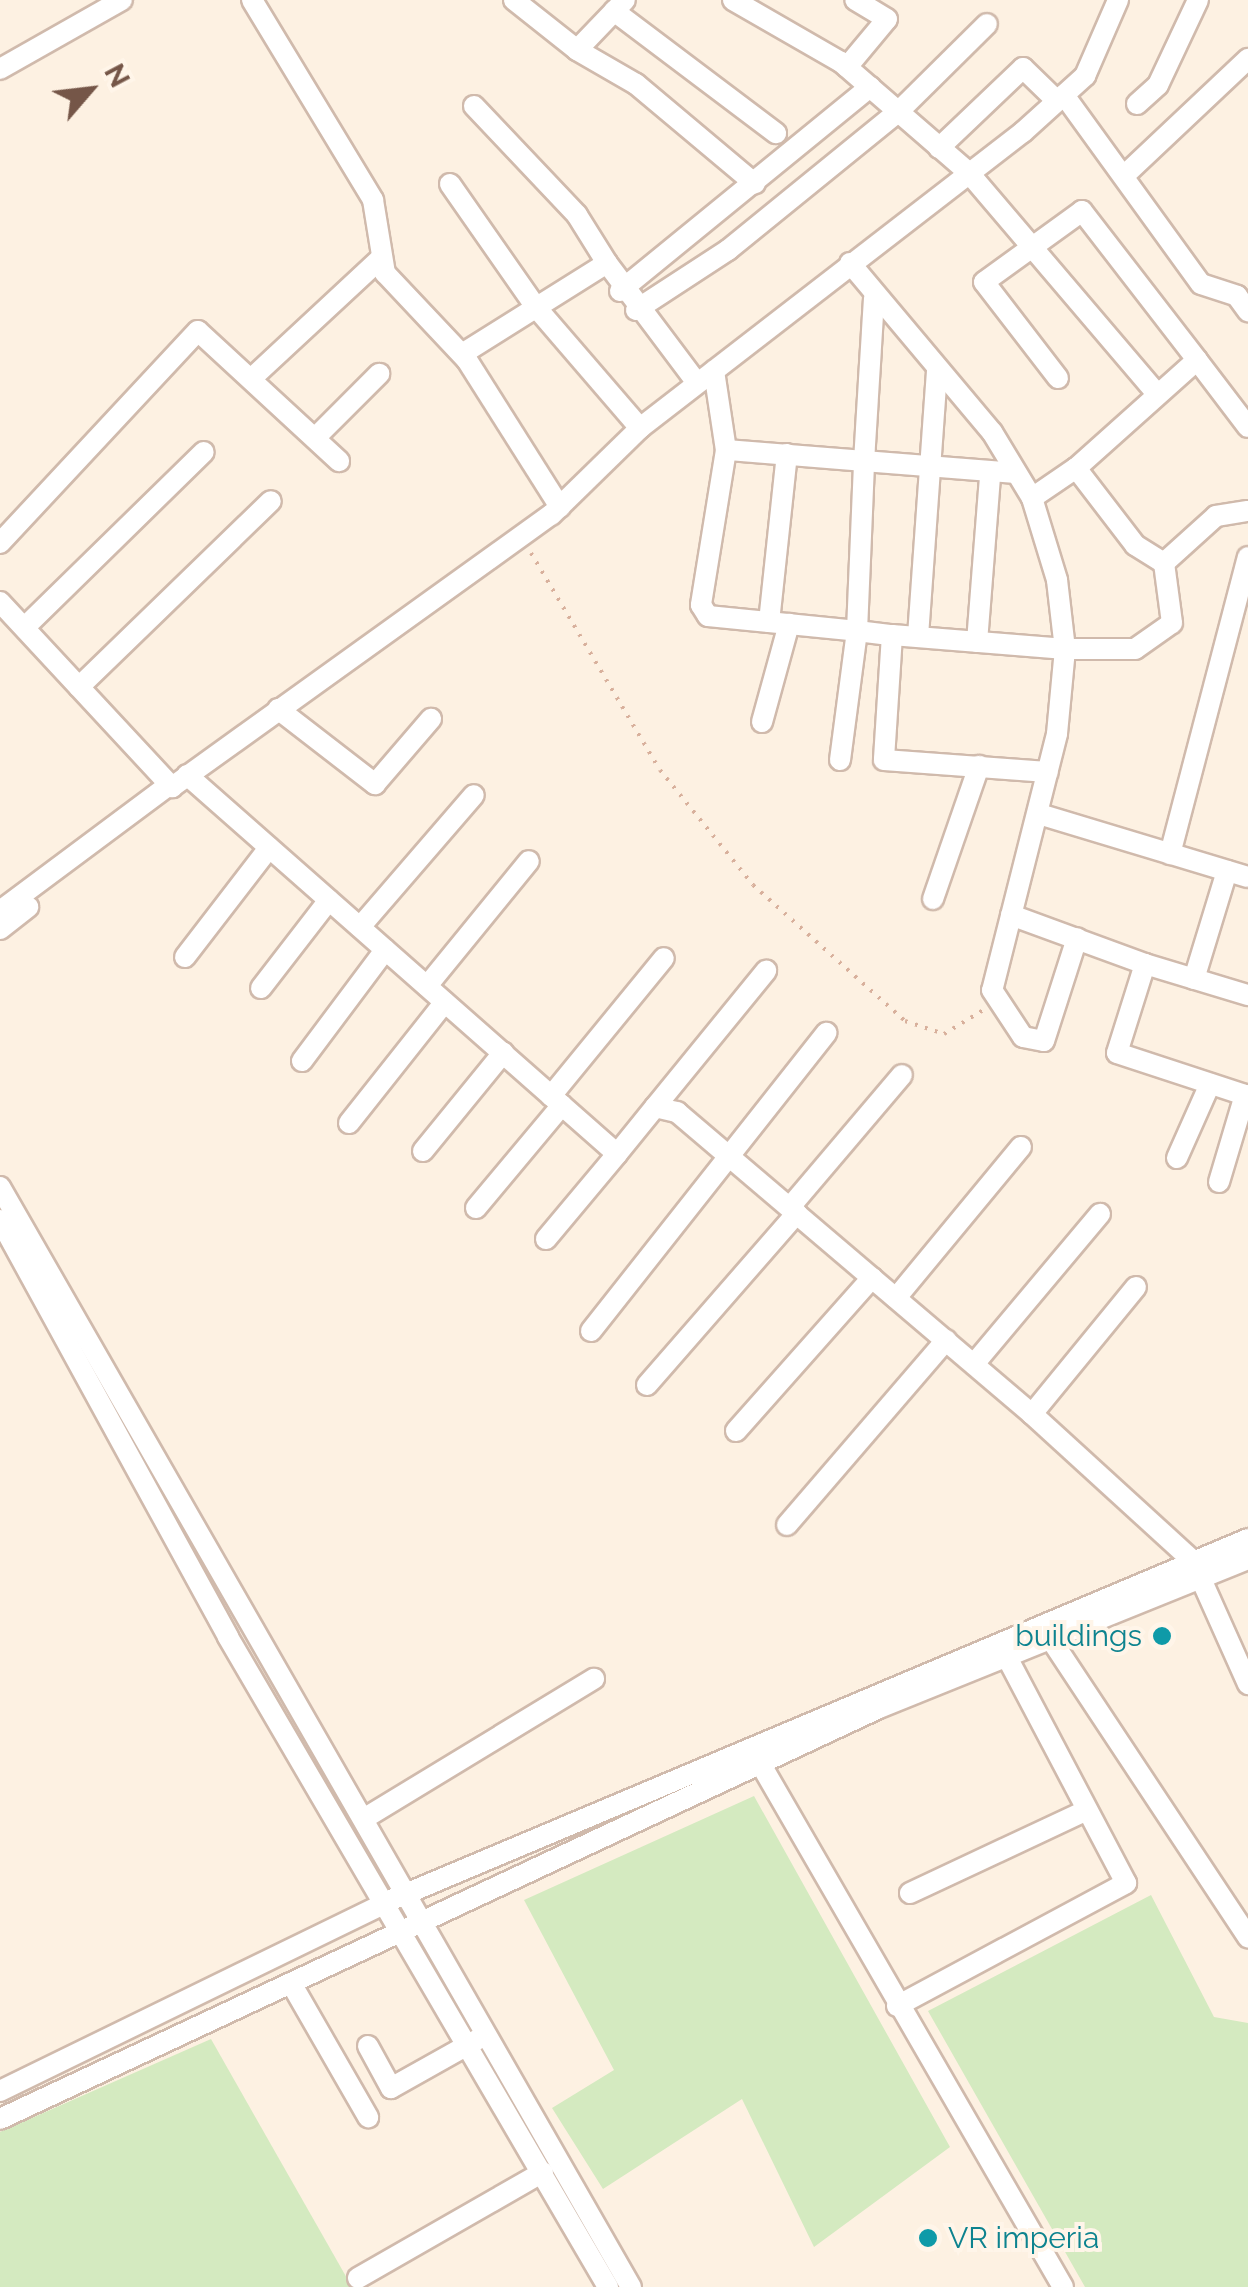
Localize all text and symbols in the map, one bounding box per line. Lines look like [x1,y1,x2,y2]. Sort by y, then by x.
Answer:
north arrow [40,40,140,140]
text: N [97,58,137,93]
place label: buildings [1015,1618,1142,1654]
marker: buildings [1151,1625,1173,1647]
place label: VR imperia [948,2220,1099,2256]
marker: VR imperia [917,2227,939,2249]

